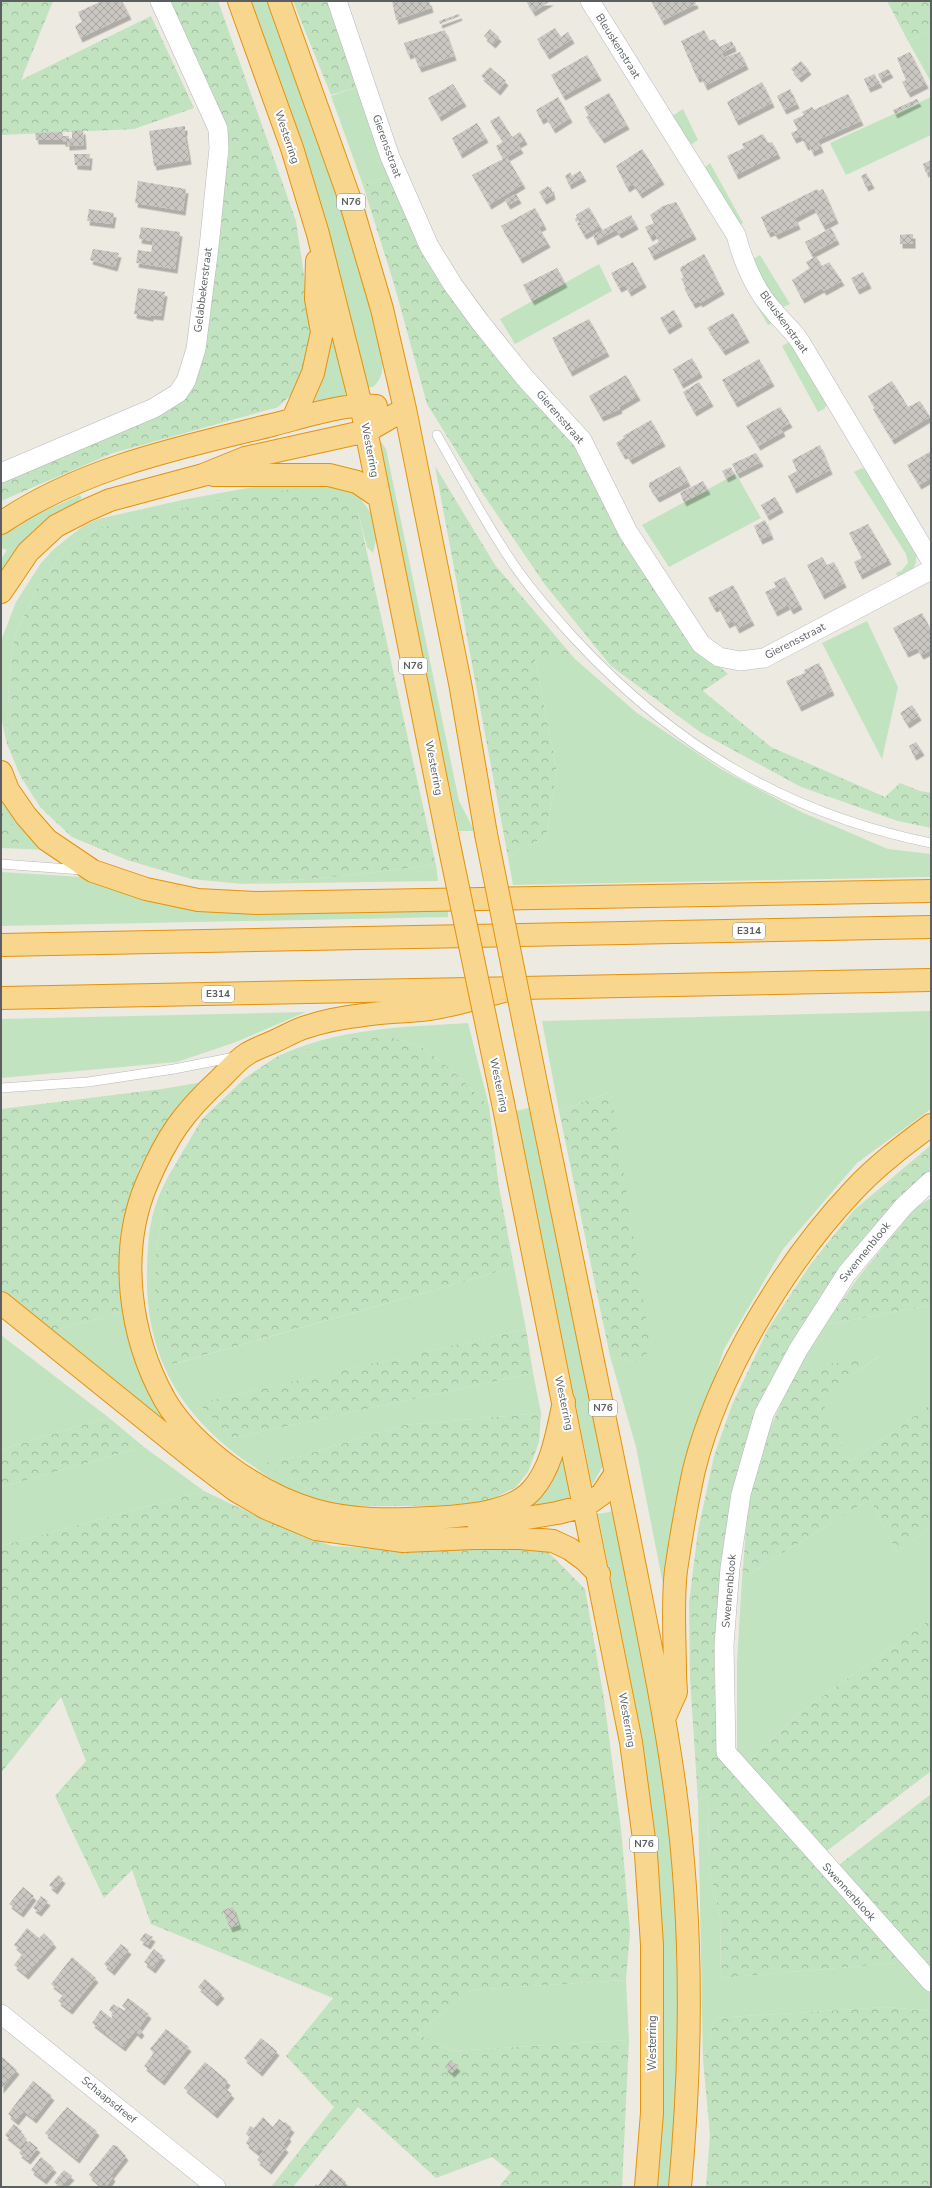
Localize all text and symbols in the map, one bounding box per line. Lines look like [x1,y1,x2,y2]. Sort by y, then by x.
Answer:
street label: Bleuskenstraat [592,11,644,81]
street label: Westerring [271,108,303,166]
street label: Gierensstraat [369,112,405,180]
road number: N76 [337,194,365,210]
street label: Gelabbekerstraat [190,247,216,333]
street label: Bleuskenstraat [756,288,812,356]
street label: Gierensstraat [533,387,587,447]
street label: Westerring [357,421,383,479]
street label: Gierensstraat [762,619,828,663]
road number: N76 [399,658,427,674]
street label: Westerring [421,739,447,797]
road number: E314 [733,923,765,939]
road number: E314 [202,986,234,1002]
street label: Westerring [486,1056,512,1114]
street label: Swennenblook [836,1218,894,1285]
street label: Westerring [551,1374,577,1432]
road number: N76 [589,1400,617,1416]
street label: Swennenblook [718,1553,740,1628]
street label: Westerring [615,1691,639,1749]
road number: N76 [630,1836,658,1852]
street label: Swennenblook [819,1860,880,1925]
street label: Westerring [645,2015,660,2071]
street label: Schaapsdreef [78,2073,140,2127]

